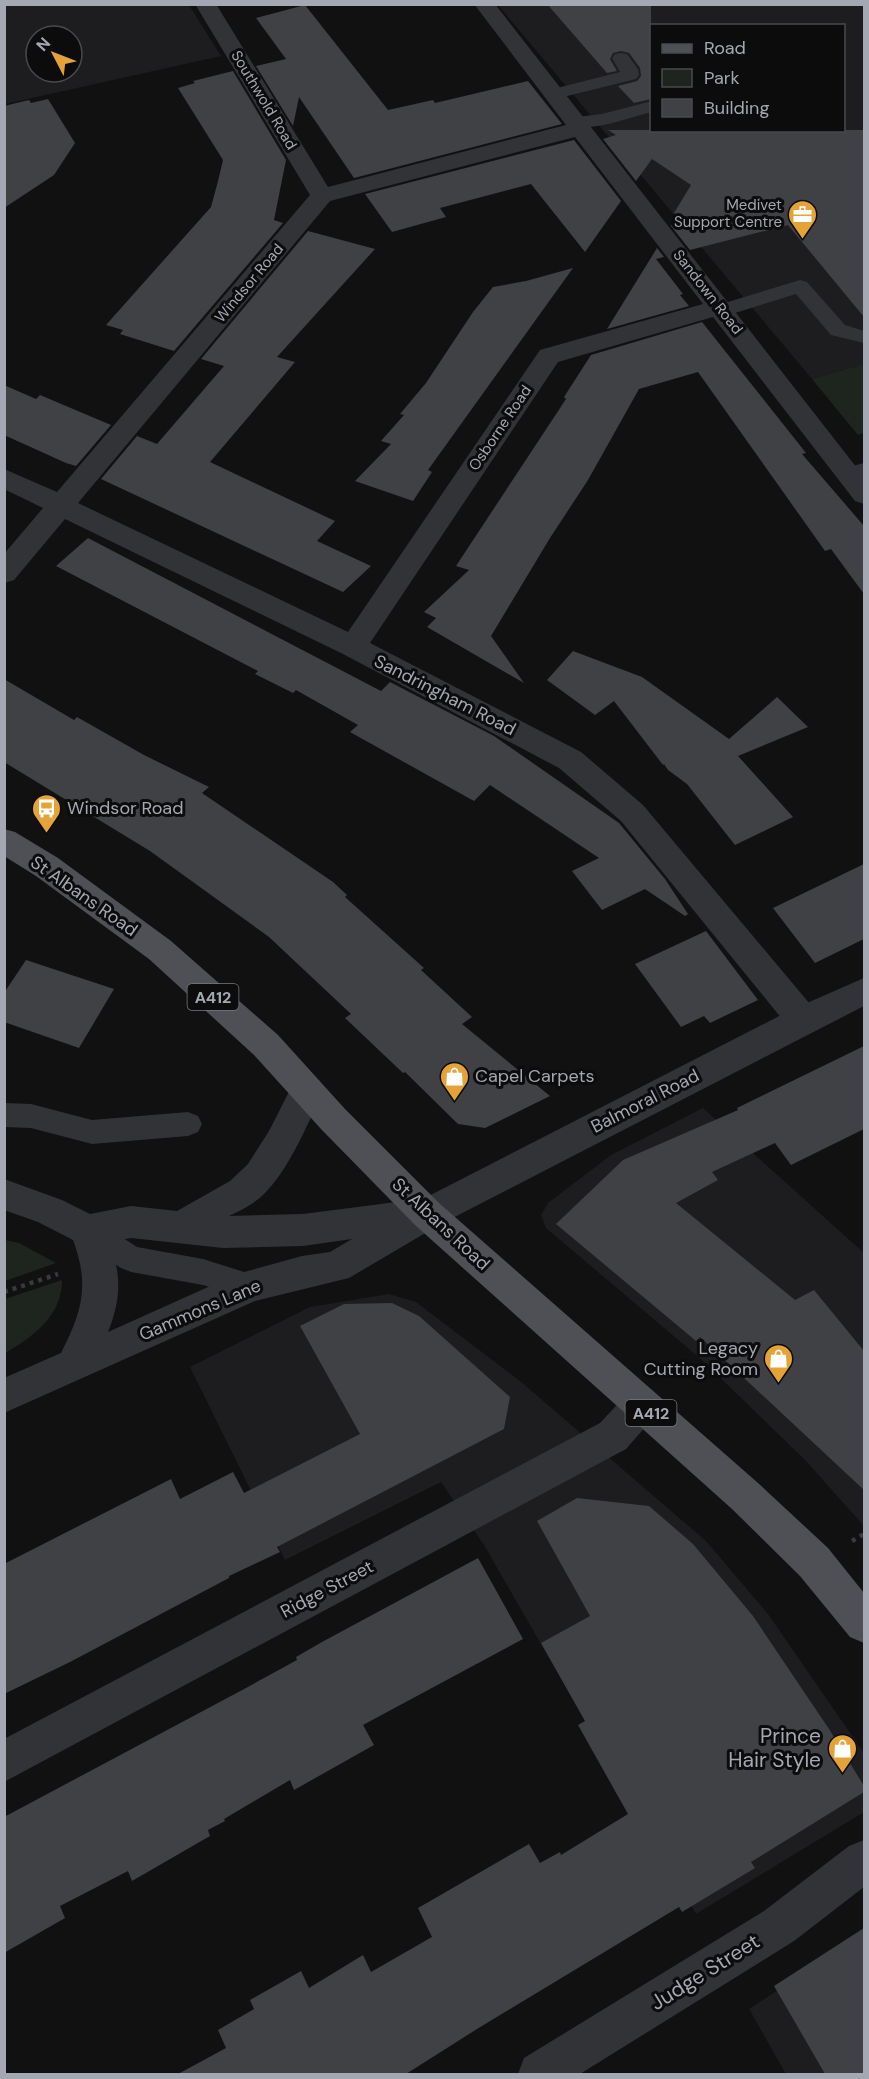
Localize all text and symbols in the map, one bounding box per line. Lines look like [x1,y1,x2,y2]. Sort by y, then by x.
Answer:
north arrow [24,24,84,84]
legend [650,24,845,132]
text: N [32,33,55,56]
text: Road [704,36,746,60]
street label: Southwold Road [226,47,302,153]
text: Park [704,66,740,90]
text: Building [704,96,769,120]
place label: Medivet Support Centre [674,195,782,232]
office icon: Medivet Support Centre [787,198,819,240]
street label: Windsor Road [210,239,288,327]
street label: Sandown Road [669,245,747,339]
street label: Osborne Road [464,381,536,475]
street label: Sandringham Road [370,649,520,741]
bus stop icon: Windsor Road [30,792,62,834]
place label: Windsor Road [67,796,183,820]
street label: St Albans Road [26,850,142,942]
road number: A412 [188,984,238,1010]
shop icon: Capel Carpets [438,1060,470,1102]
street label: Balmoral Road [587,1063,703,1139]
place label: Capel Carpets [475,1064,595,1088]
street label: St Albans Road [387,1172,495,1276]
street label: Gammons Lane [135,1274,265,1346]
place label: Legacy Cutting Room [644,1336,758,1381]
shop icon: Legacy Cutting Room [763,1342,795,1384]
road number: A412 [626,1400,676,1426]
street label: Ridge Street [276,1554,378,1624]
place label: Prince Hair Style [728,1722,821,1774]
shop icon: Prince Hair Style [826,1732,858,1774]
street label: Judge Street [645,1927,765,2017]

